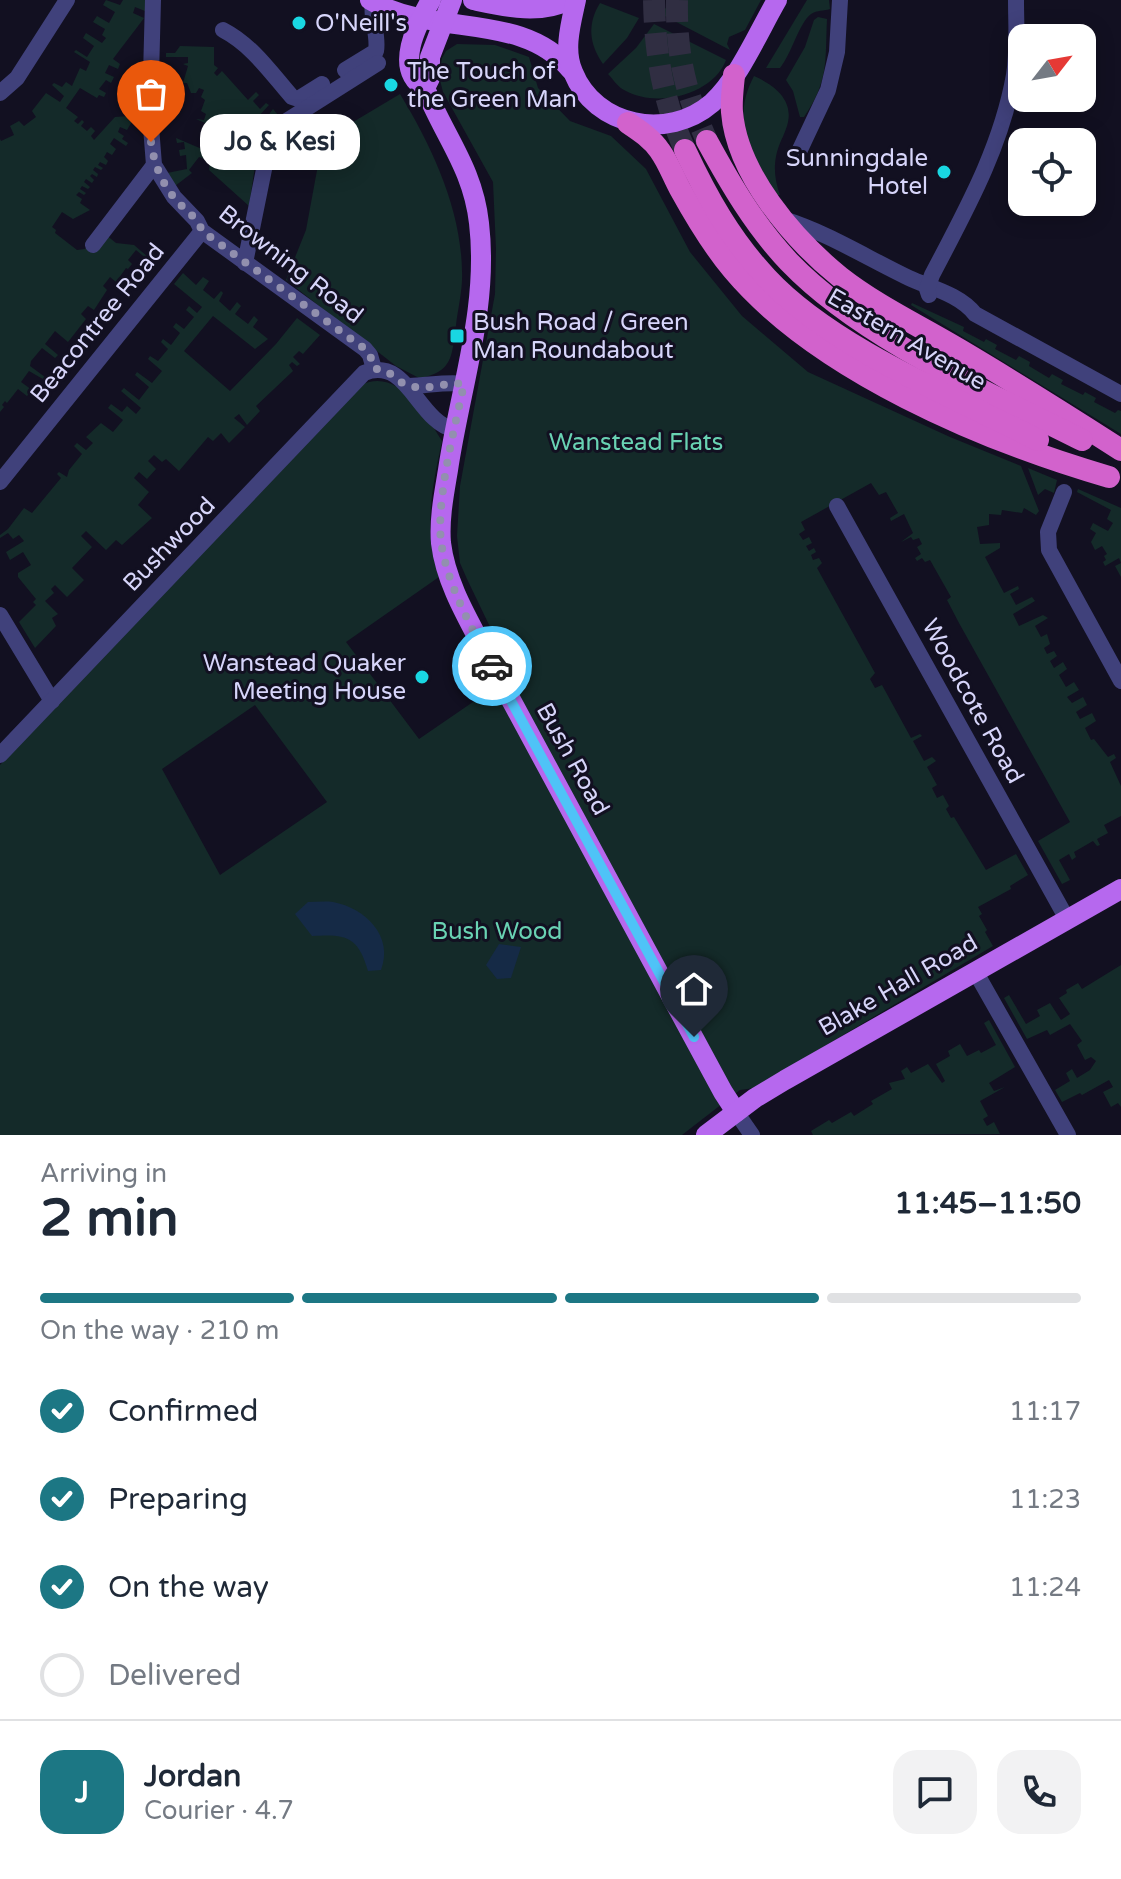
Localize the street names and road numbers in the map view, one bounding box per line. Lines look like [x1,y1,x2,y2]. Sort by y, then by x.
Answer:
street label: Browning Road [213,199,369,330]
street label: Beacontree Road [24,238,171,409]
street label: Eastern Avenue [822,282,991,397]
street label: Bushwood [117,491,222,598]
street label: Woodcote Road [915,614,1030,789]
street label: Bush Road [530,698,615,820]
street label: Blake Hall Road [814,928,983,1043]

